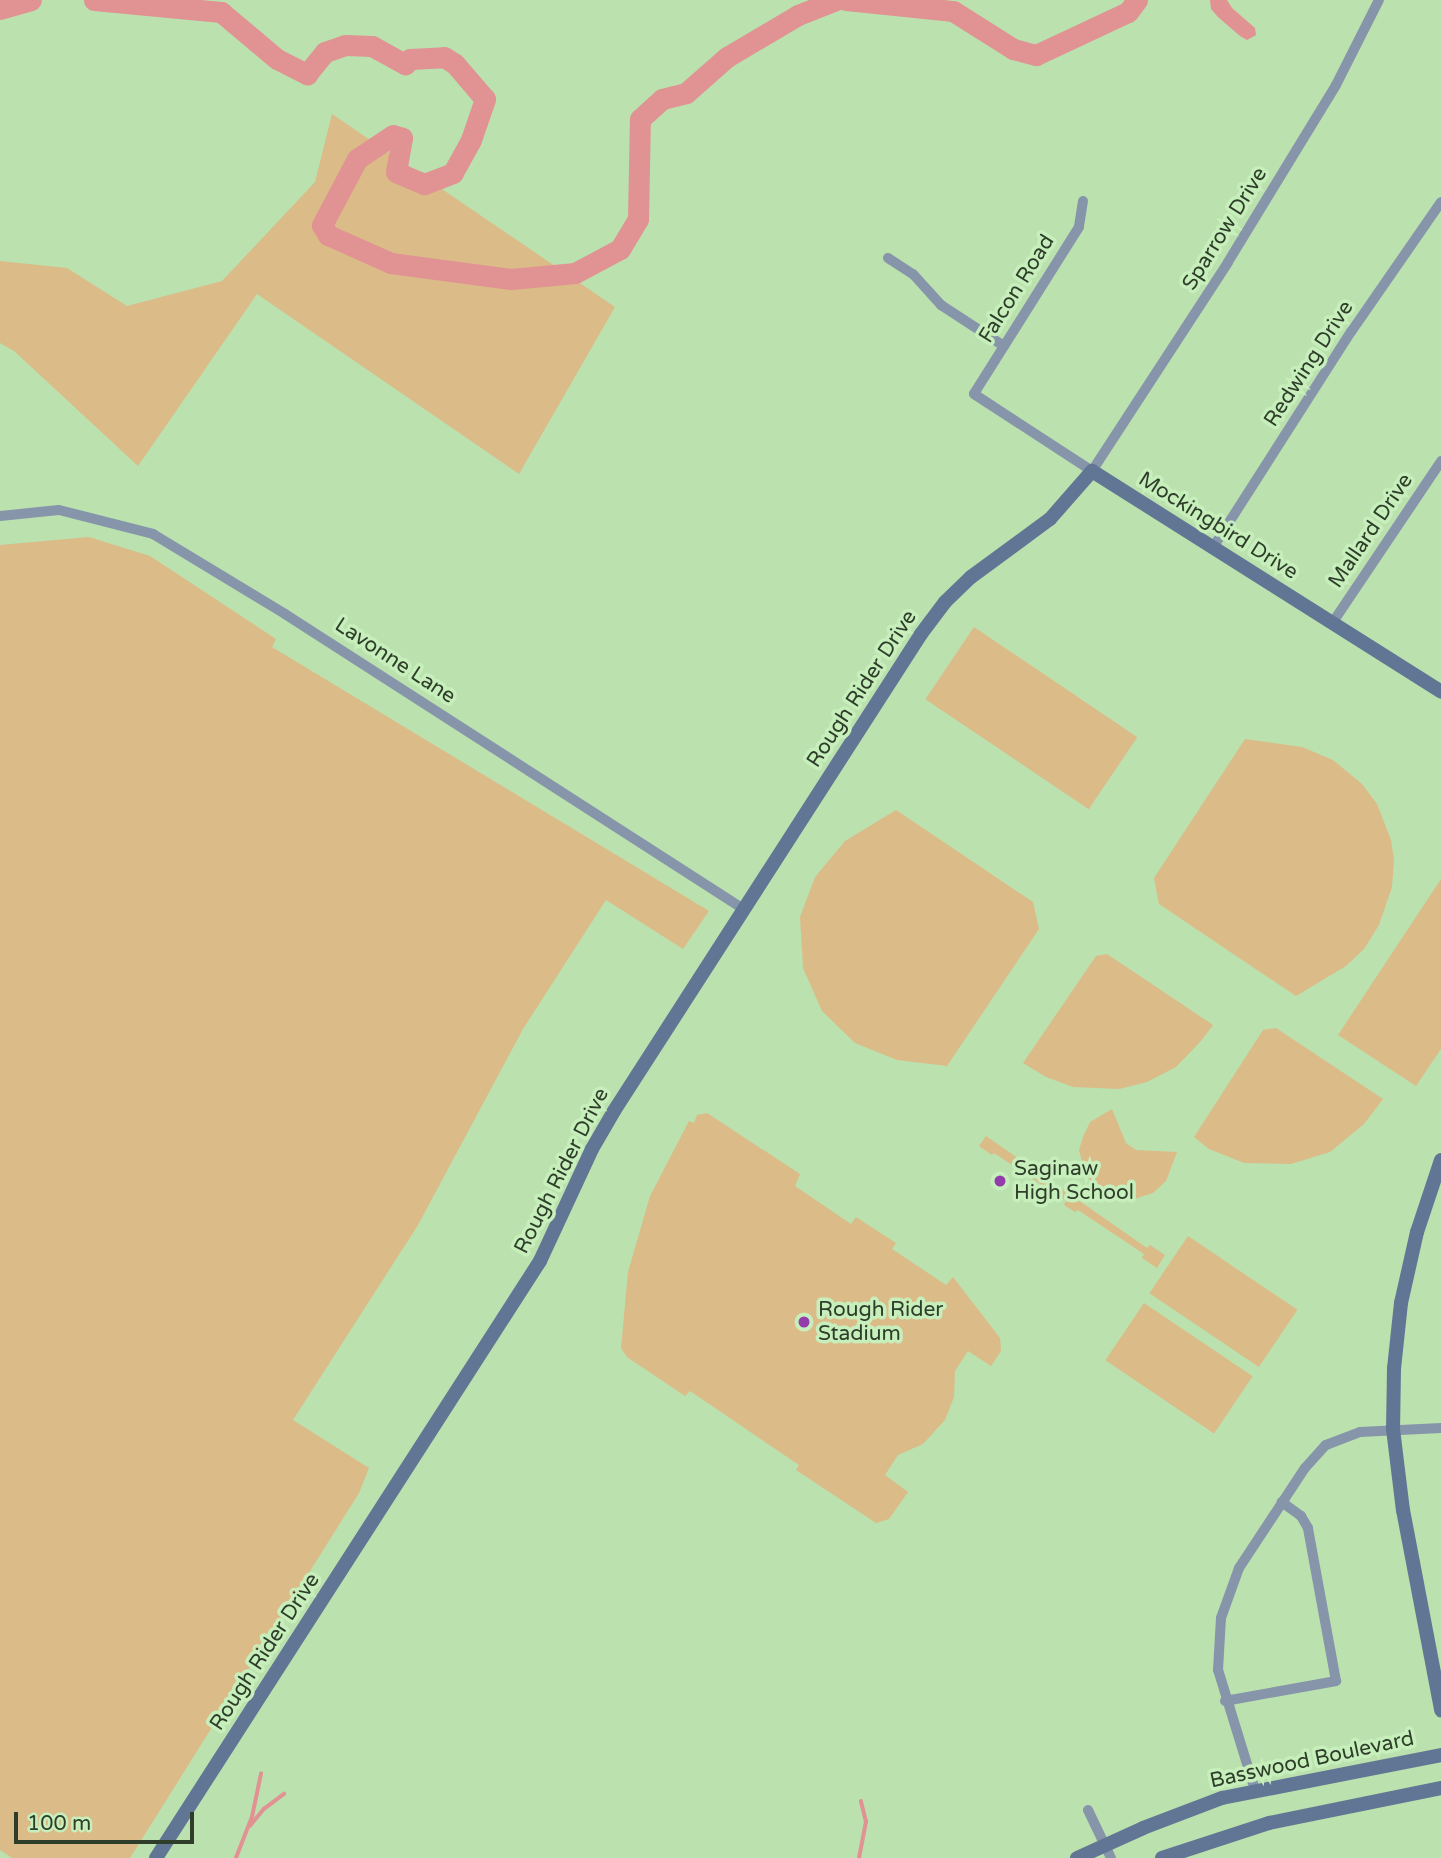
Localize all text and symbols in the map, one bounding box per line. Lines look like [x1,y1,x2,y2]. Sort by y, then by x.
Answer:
street label: Sparrow Drive [1177,163,1273,295]
street label: Falcon Road [974,230,1060,348]
street label: Redwing Drive [1259,296,1359,432]
street label: Mockingbird Drive [1134,467,1302,585]
street label: Mallard Drive [1324,469,1418,593]
street label: Rough Rider Drive [802,606,922,772]
street label: Lavonne Lane [330,613,460,709]
street label: Rough Rider Drive [509,1084,615,1258]
place label: Saginaw High School [1014,1156,1134,1206]
marker: Saginaw High School [992,1173,1008,1189]
place label: Rough Rider Stadium [818,1297,943,1347]
marker: Rough Rider Stadium [796,1314,812,1330]
street label: Rough Rider Drive [205,1569,325,1735]
street label: Basswood Boulevard [1208,1726,1416,1794]
scale bar [18,1798,198,1842]
text: 100 m [27,1811,91,1836]

